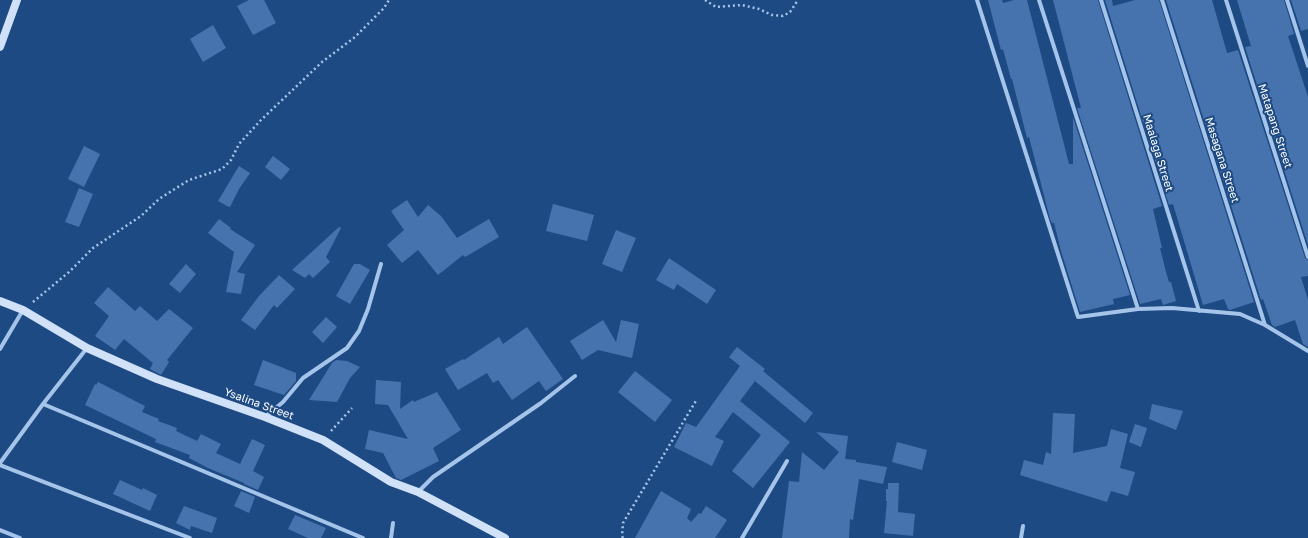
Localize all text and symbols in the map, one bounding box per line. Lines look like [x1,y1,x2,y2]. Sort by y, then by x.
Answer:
street label: Matapang Street [1255,82,1295,170]
street label: Maalaga Street [1140,113,1176,193]
street label: Masagana Street [1202,116,1242,204]
street label: Ysalina Street [222,385,296,423]

